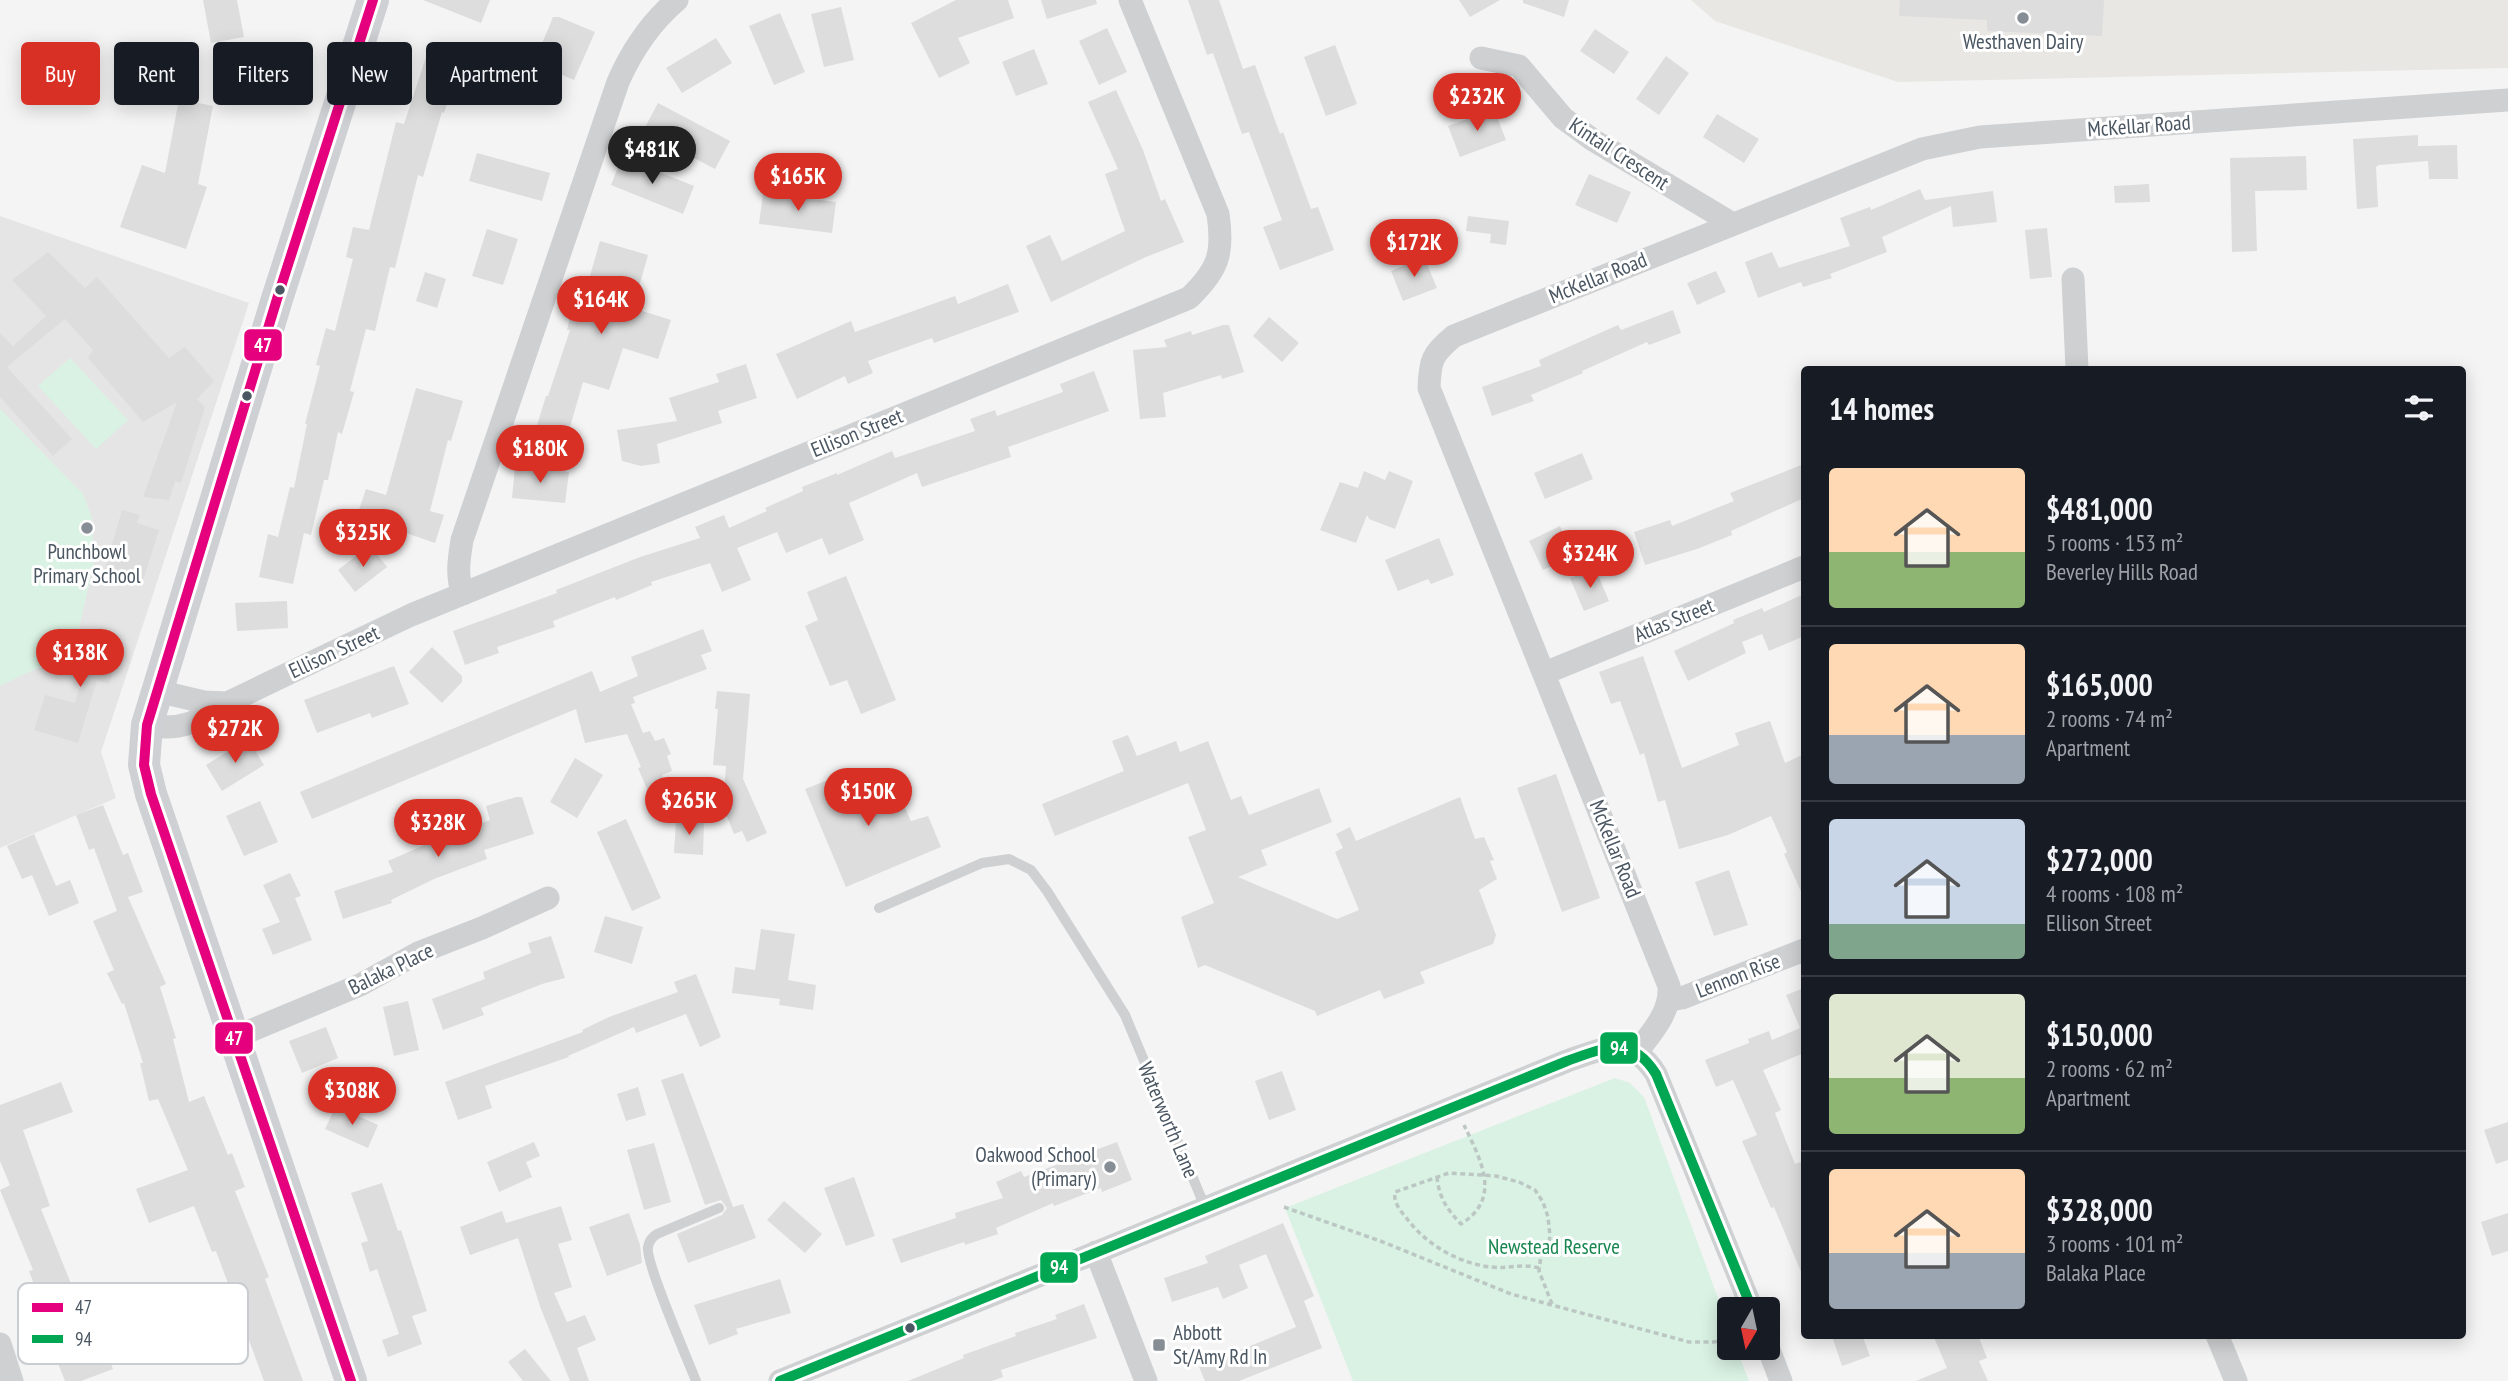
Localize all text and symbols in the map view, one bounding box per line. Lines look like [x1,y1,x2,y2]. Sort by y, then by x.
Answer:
marker: Westhaven Dairy [2015,10,2031,26]
place label: Westhaven Dairy [1963,28,2083,55]
chip: Buy [21,42,100,105]
chip: Rent [114,42,199,105]
chip: Filters [213,42,313,105]
chip: New [327,42,412,105]
chip: Apartment [426,42,562,105]
pin: $232K [1428,74,1526,133]
text: $232K [1449,81,1505,110]
street label: McKellar Road [2087,108,2191,143]
street label: Kintail Crescent [1564,111,1675,196]
pin: $481K [603,127,701,186]
text: $481K [624,134,680,163]
pin: $165K [749,154,847,213]
text: $165K [770,161,826,190]
pin: $172K [1365,219,1463,279]
text: $172K [1386,227,1442,256]
street label: McKellar Road [1545,246,1651,309]
pin: $164K [552,276,650,336]
unlabelled marker [273,283,287,297]
text: $164K [573,284,629,313]
line badge: 47 [243,328,283,362]
text: 47 [254,333,272,357]
unlabelled marker [240,389,254,403]
text: 14 homes [1829,389,1934,428]
icon: filters [2400,389,2438,427]
street label: Ellison Street [807,402,907,463]
pin: $180K [491,426,589,485]
text: $180K [512,433,568,462]
text: $481,000 [2046,489,2153,528]
icon: home [1885,496,1969,580]
pin: $325K [314,510,412,569]
text: $325K [335,517,391,546]
marker: Punchbowl Primary School [79,520,95,536]
text: 5 rooms · 153 m² [2046,528,2183,557]
pin: $324K [1541,530,1639,590]
place label: Punchbowl Primary School [33,538,141,589]
text: $324K [1562,538,1618,567]
text: Beverley Hills Road [2046,557,2198,586]
street label: Atlas Street [1630,591,1718,648]
street label: Ellison Street [284,619,383,684]
pin: $138K [31,630,129,689]
text: $138K [52,637,108,666]
text: $165,000 [2046,665,2153,704]
icon: home [1885,672,1969,756]
text: 2 rooms · 74 m² [2046,704,2173,733]
pin: $272K [186,706,284,765]
text: $272K [207,713,263,742]
text: Apartment [2046,733,2130,762]
pin: $150K [819,768,917,828]
text: $150K [840,776,896,805]
pin: $265K [640,778,738,837]
text: $265K [661,785,717,814]
street label: McKellar Road [1584,796,1647,902]
pin: $328K [389,800,487,859]
text: $328K [410,807,466,836]
text: $272,000 [2046,840,2153,879]
icon: home [1885,847,1969,931]
text: 4 rooms · 108 m² [2046,879,2183,908]
text: Ellison Street [2046,908,2152,937]
street label: Balaka Place [344,936,438,1001]
street label: Lennon Rise [1692,947,1784,1004]
text: $150,000 [2046,1015,2153,1054]
line badge: 47 [214,1021,254,1055]
icon: home [1885,1022,1969,1106]
text: 47 [225,1026,243,1050]
line badge: 94 [1599,1031,1639,1065]
text: 94 [1610,1036,1628,1060]
text: 2 rooms · 62 m² [2046,1054,2173,1083]
street label: Waterworth Lane [1132,1058,1205,1182]
pin: $308K [303,1068,401,1127]
text: $308K [324,1075,380,1104]
text: Apartment [2046,1083,2130,1112]
place label: Oakwood School (Primary) [975,1141,1096,1192]
marker: Oakwood School (Primary) [1102,1159,1118,1175]
text: $328,000 [2046,1190,2153,1229]
icon: home [1885,1197,1969,1281]
text: 3 rooms · 101 m² [2046,1229,2183,1258]
park label: Newstead Reserve [1488,1233,1620,1260]
line badge: 94 [1039,1251,1079,1284]
text: 94 [1050,1255,1068,1279]
text: Balaka Place [2046,1258,2146,1287]
legend [18,1283,248,1364]
text: 47 [75,1295,92,1319]
north arrow [1717,1297,1780,1360]
map controls [1717,1297,1780,1360]
place label: Abbott St/Amy Rd In [1173,1319,1267,1370]
unlabelled marker [903,1321,917,1335]
text: 94 [75,1327,93,1351]
marker: Abbott St/Amy Rd In [1151,1337,1167,1353]

